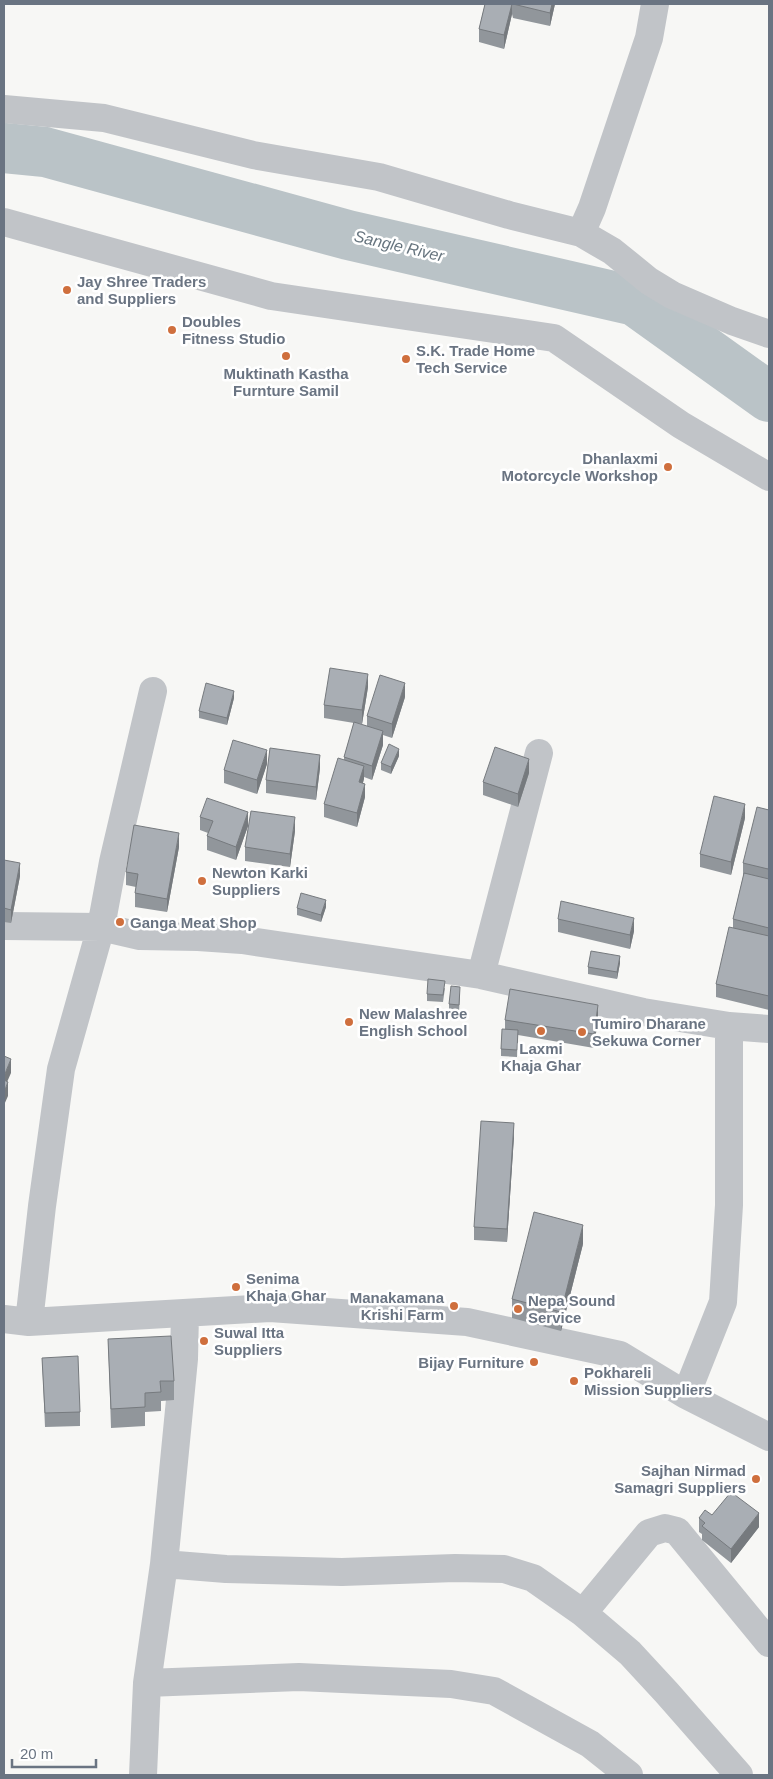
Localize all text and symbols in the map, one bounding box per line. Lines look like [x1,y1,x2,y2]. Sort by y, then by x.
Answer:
water label: Sangle River [352,227,446,265]
place label: Jay Shree Traders and Suppliers [77,273,206,307]
marker: Jay Shree Traders and Suppliers [61,284,73,296]
place label: Doubles Fitness Studio [182,313,285,347]
marker: Doubles Fitness Studio [166,324,178,336]
place label: S.K. Trade Home Tech Service [416,342,535,376]
marker: Muktinath Kastha Furnture Samil [280,350,292,362]
marker: S.K. Trade Home Tech Service [400,353,412,365]
place label: Muktinath Kastha Furnture Samil [223,365,349,399]
place label: Dhanlaxmi Motorcycle Workshop [502,450,658,484]
marker: Dhanlaxmi Motorcycle Workshop [662,461,674,473]
place label: Newton Karki Suppliers [212,864,308,898]
marker: Newton Karki Suppliers [196,875,208,887]
place label: Ganga Meat Shop [130,914,257,931]
marker: Ganga Meat Shop [114,916,126,928]
place label: New Malashree English School [359,1005,467,1039]
place label: Tumiro Dharane Sekuwa Corner [592,1015,706,1049]
marker: New Malashree English School [343,1016,355,1028]
marker: Laxmi Khaja Ghar [535,1025,547,1037]
marker: Tumiro Dharane Sekuwa Corner [576,1026,588,1038]
place label: Laxmi Khaja Ghar [501,1040,581,1074]
place label: Senima Khaja Ghar [246,1270,326,1304]
marker: Senima Khaja Ghar [230,1281,242,1293]
place label: Manakamana Krishi Farm [350,1289,445,1323]
place label: Nepa Sound Service [528,1292,616,1326]
marker: Manakamana Krishi Farm [448,1300,460,1312]
marker: Nepa Sound Service [512,1303,524,1315]
place label: Suwal Itta Suppliers [214,1324,285,1358]
marker: Suwal Itta Suppliers [198,1335,210,1347]
place label: Bijay Furniture [418,1354,524,1371]
marker: Bijay Furniture [528,1356,540,1368]
place label: Pokhareli Mission Suppliers [584,1364,712,1398]
marker: Pokhareli Mission Suppliers [568,1375,580,1387]
place label: Sajhan Nirmad Samagri Suppliers [614,1462,746,1496]
marker: Sajhan Nirmad Samagri Suppliers [750,1473,762,1485]
scale bar [12,1736,96,1768]
text: 20 m [20,1745,53,1762]

